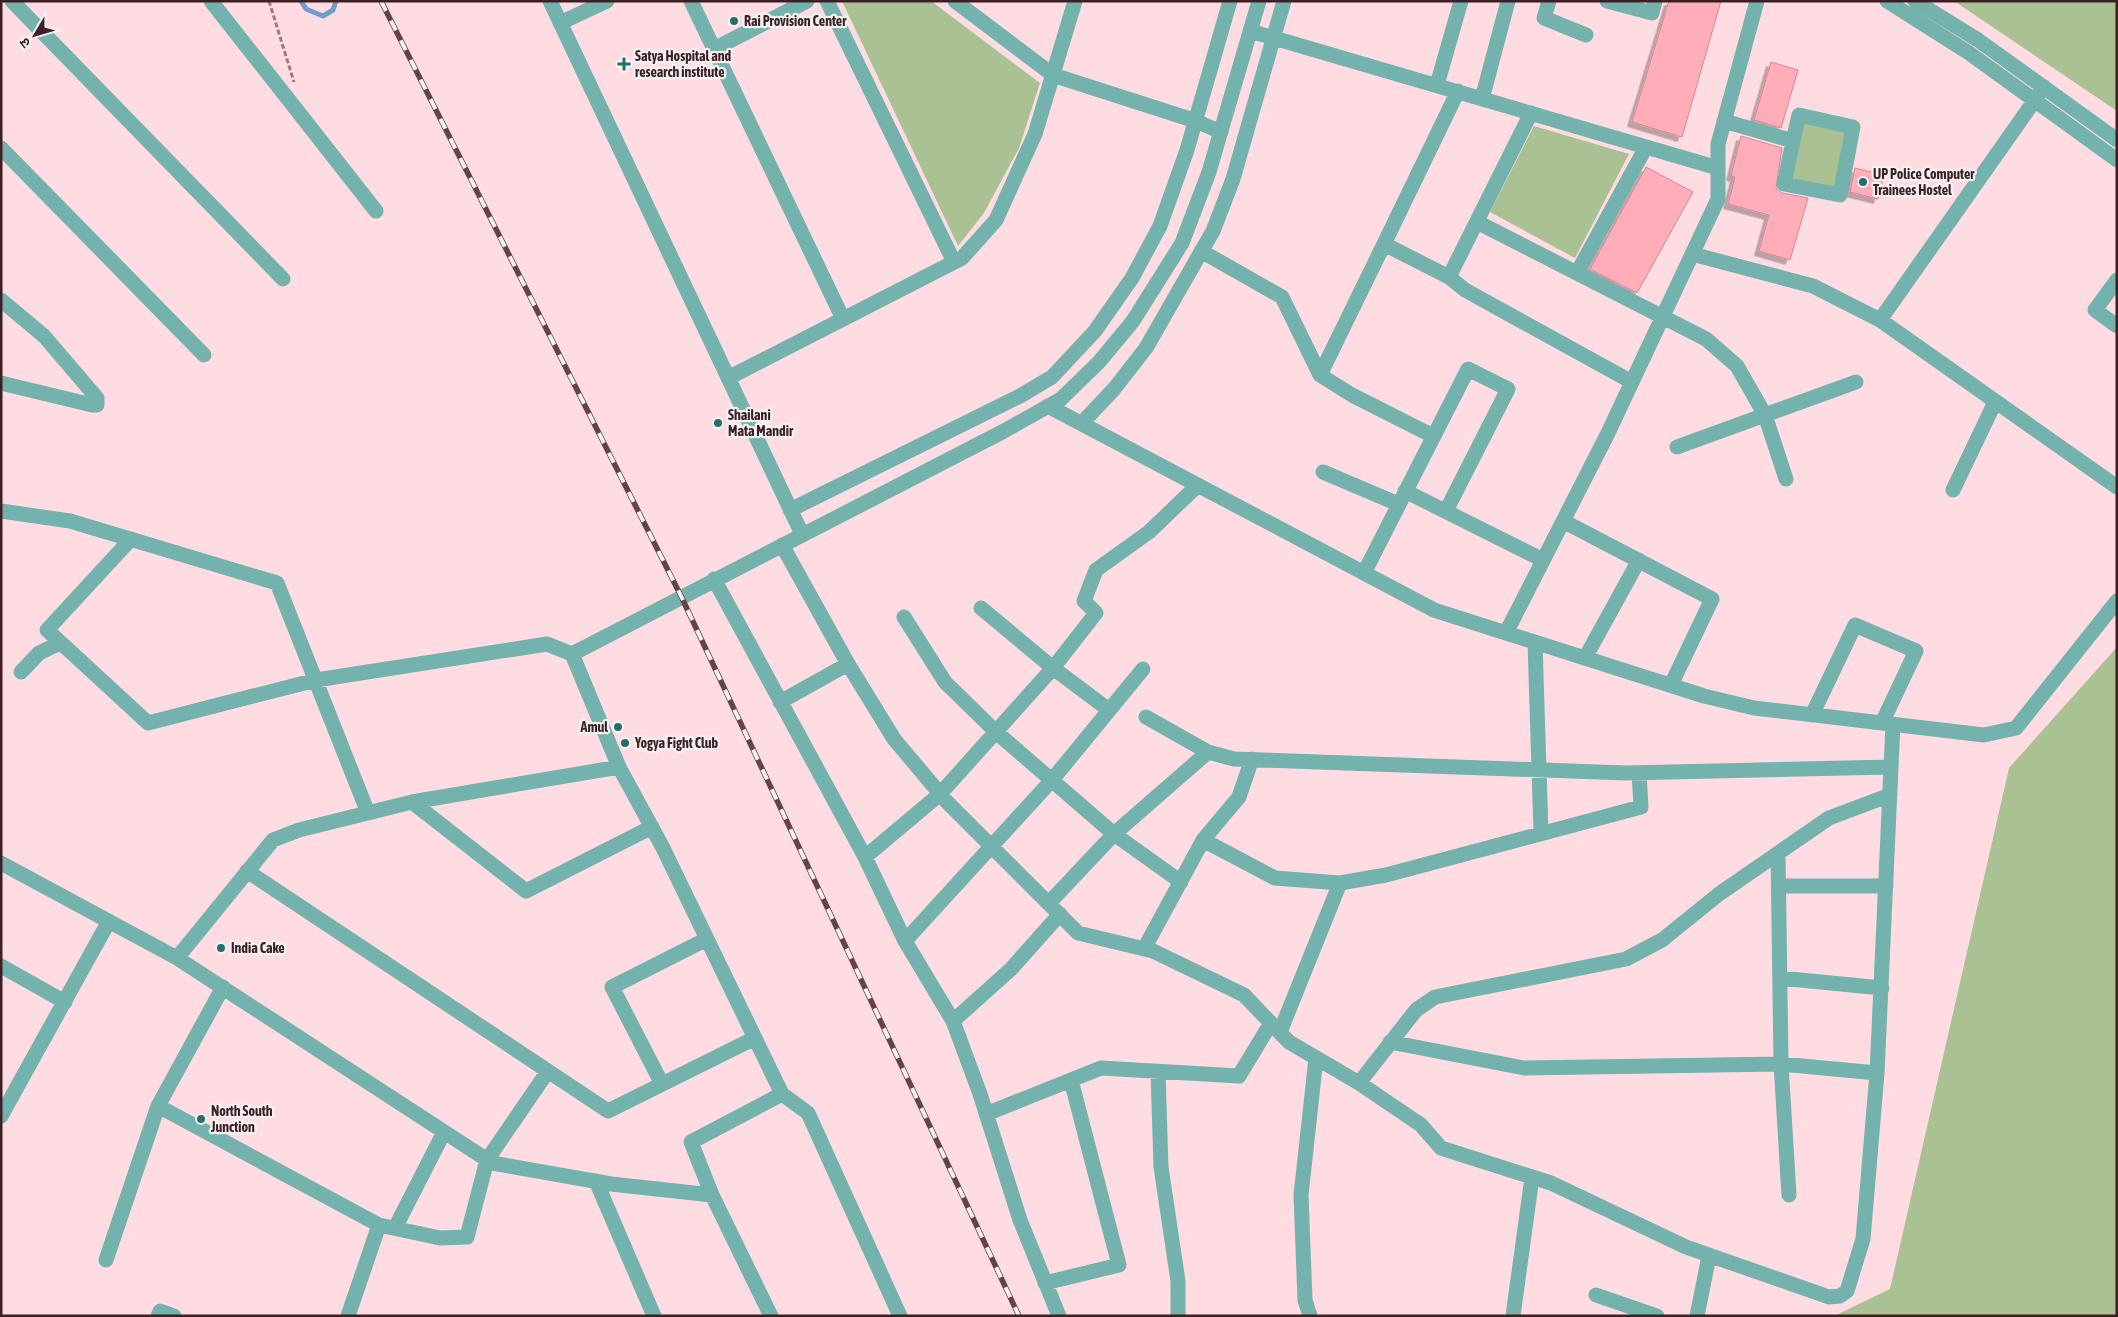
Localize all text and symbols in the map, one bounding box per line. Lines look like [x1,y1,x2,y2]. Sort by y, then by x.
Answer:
north arrow [10,10,60,60]
place label: Rai Provision Center [744,13,847,29]
marker: Rai Provision Center [728,15,740,27]
text: उ [15,34,34,51]
place label: Satya Hospital and research institute [635,48,731,80]
marker: Satya Hospital and research institute [617,57,631,71]
place label: UP Police Computer Trainees Hostel [1873,166,1975,198]
marker: UP Police Computer Trainees Hostel [1857,176,1869,188]
place label: Shailani Mata Mandir [728,407,794,439]
marker: Shailani Mata Mandir [712,417,724,429]
place label: Amul [580,719,608,735]
marker: Amul [612,721,624,733]
place label: Yogya Fight Club [634,735,718,751]
marker: Yogya Fight Club [619,737,631,749]
place label: India Cake [231,940,285,956]
marker: India Cake [215,942,227,954]
place label: North South Junction [210,1103,273,1135]
marker: North South Junction [195,1113,207,1125]

